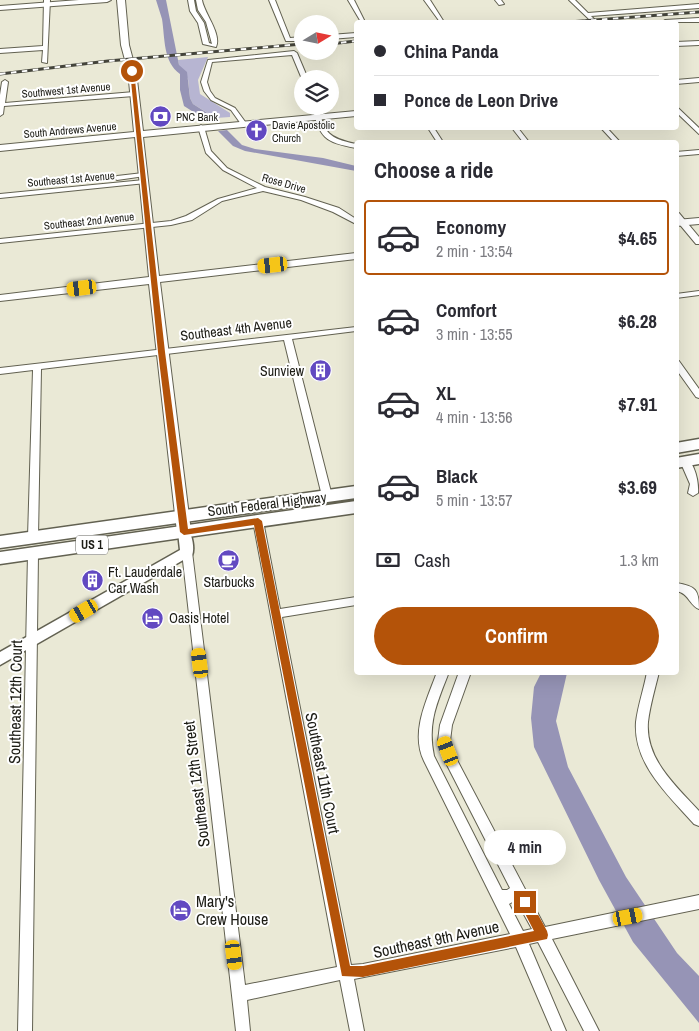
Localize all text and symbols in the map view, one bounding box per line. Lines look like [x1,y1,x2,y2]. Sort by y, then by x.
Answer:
north arrow [294,15,339,60]
map controls [294,15,339,115]
text: China Panda [404,38,498,64]
route start [121,60,143,82]
button: layers [294,70,339,115]
street label: Southwest 1st Avenue [21,79,111,101]
text: Ponce de Leon Drive [404,87,558,113]
bank icon: PNC Bank [148,105,172,129]
place label: PNC Bank [176,110,219,124]
place label: Davie Apostolic Church [272,118,335,145]
street label: South Andrews Avenue [23,119,117,141]
church icon: Davie Apostolic Church [244,119,268,143]
text: Choose a ride [374,155,493,185]
street label: Southeast 1st Avenue [27,168,115,190]
street label: Rose Drive [260,170,308,196]
street label: Southeast 2nd Avenue [43,209,135,233]
text: Economy [436,214,506,240]
icon: car [376,215,421,260]
text: $4.65 [618,225,657,251]
text: 2 min · 13:54 [436,240,513,262]
car [257,256,288,274]
car [66,279,97,297]
text: Comfort [436,297,497,323]
icon: car [376,298,421,343]
text: $6.28 [618,308,657,334]
street label: Southeast 4th Avenue [179,313,293,345]
text: 3 min · 13:55 [436,323,513,345]
building icon: Sunview [308,359,332,383]
place label: Sunview [260,362,305,380]
text: XL [436,380,456,406]
icon: car [376,381,421,426]
text: $7.91 [618,391,657,417]
text: 4 min · 13:56 [436,406,513,428]
text: Black [436,463,478,489]
icon: car [376,464,421,509]
text: $3.69 [618,474,657,500]
street label: South Federal Highway [207,488,328,520]
text: 5 min · 13:57 [436,489,513,511]
road number: US 1 [76,536,108,554]
icon: cash [374,546,402,574]
text: Cash [414,547,450,573]
cafe icon: Starbucks [217,548,241,572]
text: 1.3 km [620,549,659,571]
place label: Ft. Lauderdale Car Wash [108,563,182,597]
building icon: Ft. Lauderdale Car Wash [80,568,104,592]
place label: Starbucks [203,573,255,591]
car [67,597,100,625]
hotel icon: Oasis Hotel [141,606,165,630]
button: Confirm [374,607,659,665]
place label: Oasis Hotel [169,609,229,627]
street label: Southeast 12th Court [3,639,27,764]
car [190,647,209,679]
street label: Southeast 11th Court [300,711,346,836]
street label: Southeast 12th Street [177,719,215,848]
car [435,734,460,768]
callout: 4 min [484,830,566,864]
text: 4 min [508,836,542,858]
place label: Mary's Crew House [196,890,268,930]
route end [514,891,536,913]
hotel icon: Mary's Crew House [168,898,192,922]
car [611,907,644,927]
street label: Southeast 9th Avenue [371,915,501,963]
car [224,939,243,971]

